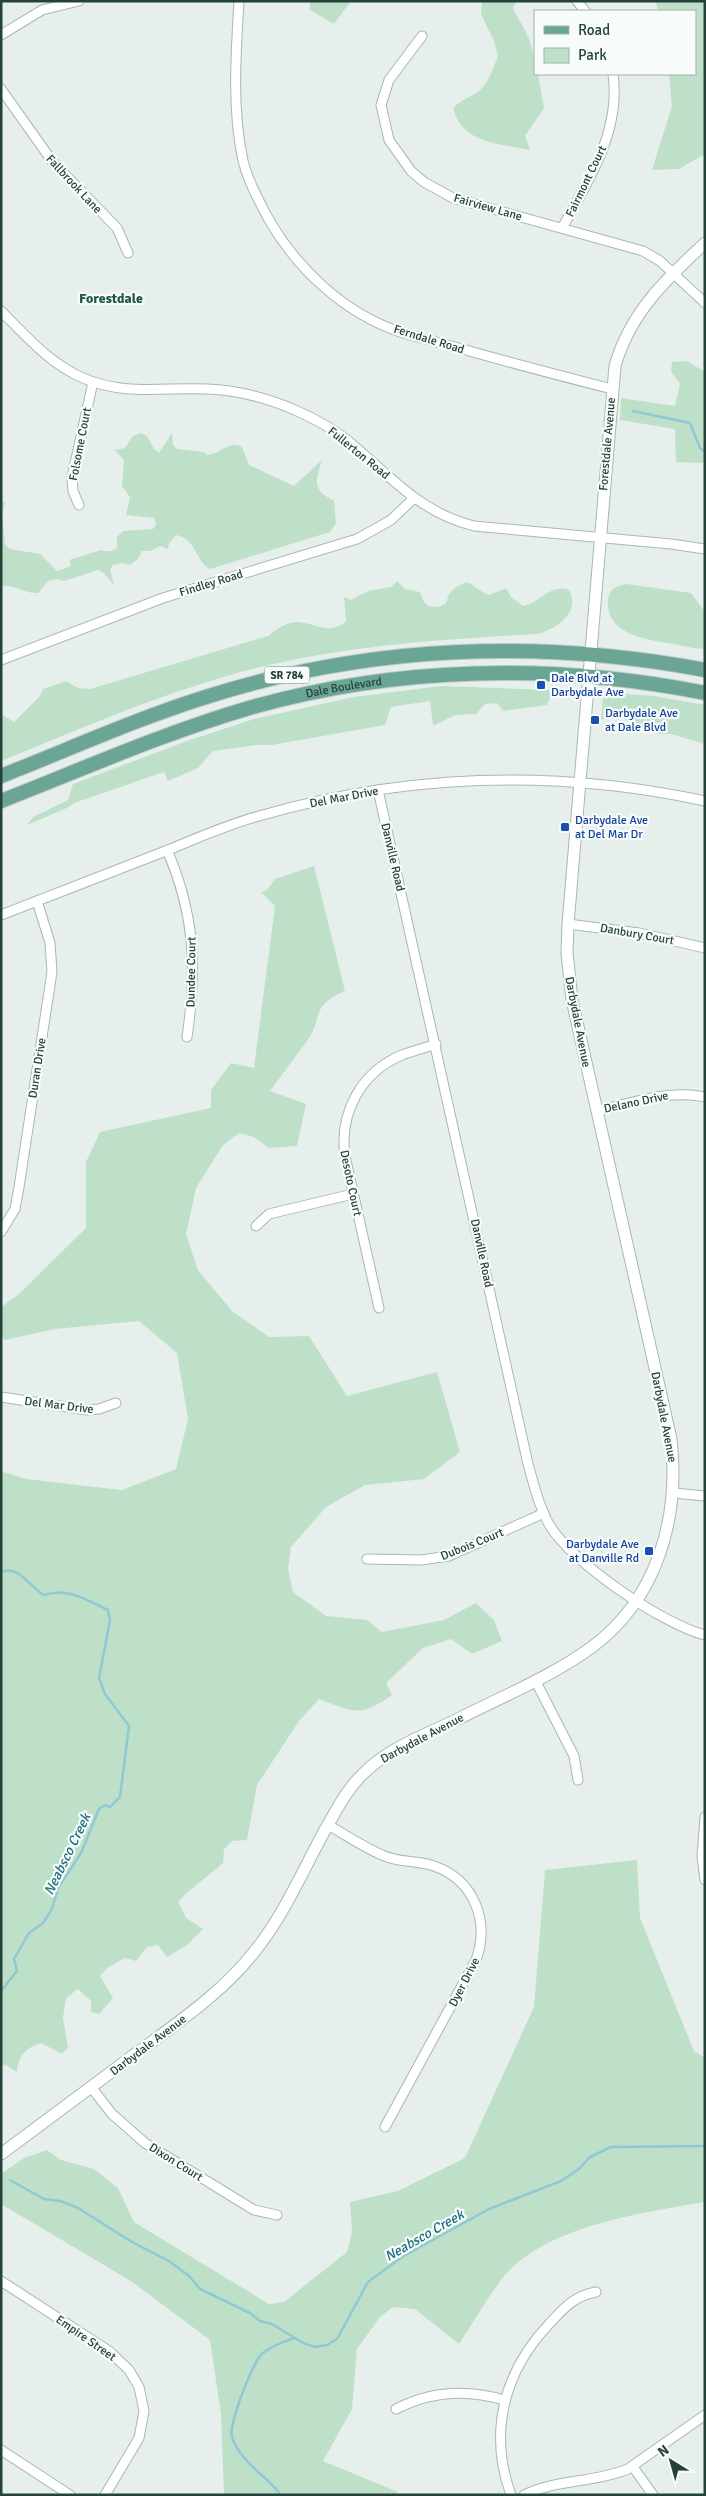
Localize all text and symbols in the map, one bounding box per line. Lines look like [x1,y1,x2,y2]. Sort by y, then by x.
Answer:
legend [534,10,696,75]
text: Road [578,21,610,39]
text: Park [578,46,607,64]
street label: Fairmont Court [563,143,610,219]
street label: Fallbrook Lane [42,152,105,217]
street label: Fairview Lane [452,191,524,224]
district label: Forestdale [79,290,143,307]
street label: Ferndale Road [392,322,466,357]
street label: Forestdale Avenue [596,397,619,491]
street label: Folsome Court [66,406,95,482]
street label: Fullerton Road [325,424,393,483]
street label: Findley Road [178,567,245,600]
road number: SR 784 [264,666,310,684]
place label: Dale Blvd at Darbydale Ave [551,671,624,700]
street label: Dale Boulevard [304,674,383,702]
marker: Dale Blvd at Darbydale Ave [535,679,547,691]
place label: Darbydale Ave at Dale Blvd [605,706,678,735]
marker: Darbydale Ave at Dale Blvd [589,714,601,726]
street label: Del Mar Drive [308,783,380,811]
place label: Darbydale Ave at Del Mar Dr [575,813,648,842]
street label: Danville Road [377,821,408,893]
marker: Darbydale Ave at Del Mar Dr [559,821,571,833]
street label: Danbury Court [599,921,675,948]
street label: Dundee Court [183,937,200,1008]
street label: Darbydale Avenue [561,975,594,1069]
street label: Duran Drive [25,1037,50,1099]
street label: Delano Drive [602,1088,670,1117]
street label: Desoto Court [336,1149,365,1217]
street label: Danville Road [467,1217,496,1289]
street label: Darbydale Avenue [647,1370,680,1464]
street label: Del Mar Drive [23,1394,94,1417]
street label: Dubois Court [438,1525,506,1564]
place label: Darbydale Ave at Danville Rd [566,1537,639,1566]
marker: Darbydale Ave at Danville Rd [643,1545,655,1557]
street label: Darbydale Avenue [378,1710,466,1767]
water label: Neabsco Creek [40,1809,95,1898]
street label: Dyer Drive [446,1955,483,2009]
street label: Darbydale Avenue [107,2012,190,2079]
street label: Dixon Court [146,2140,205,2185]
water label: Neabsco Creek [382,2205,468,2265]
street label: Empire Street [53,2312,119,2365]
north arrow [646,2436,696,2486]
text: N [654,2441,672,2461]

